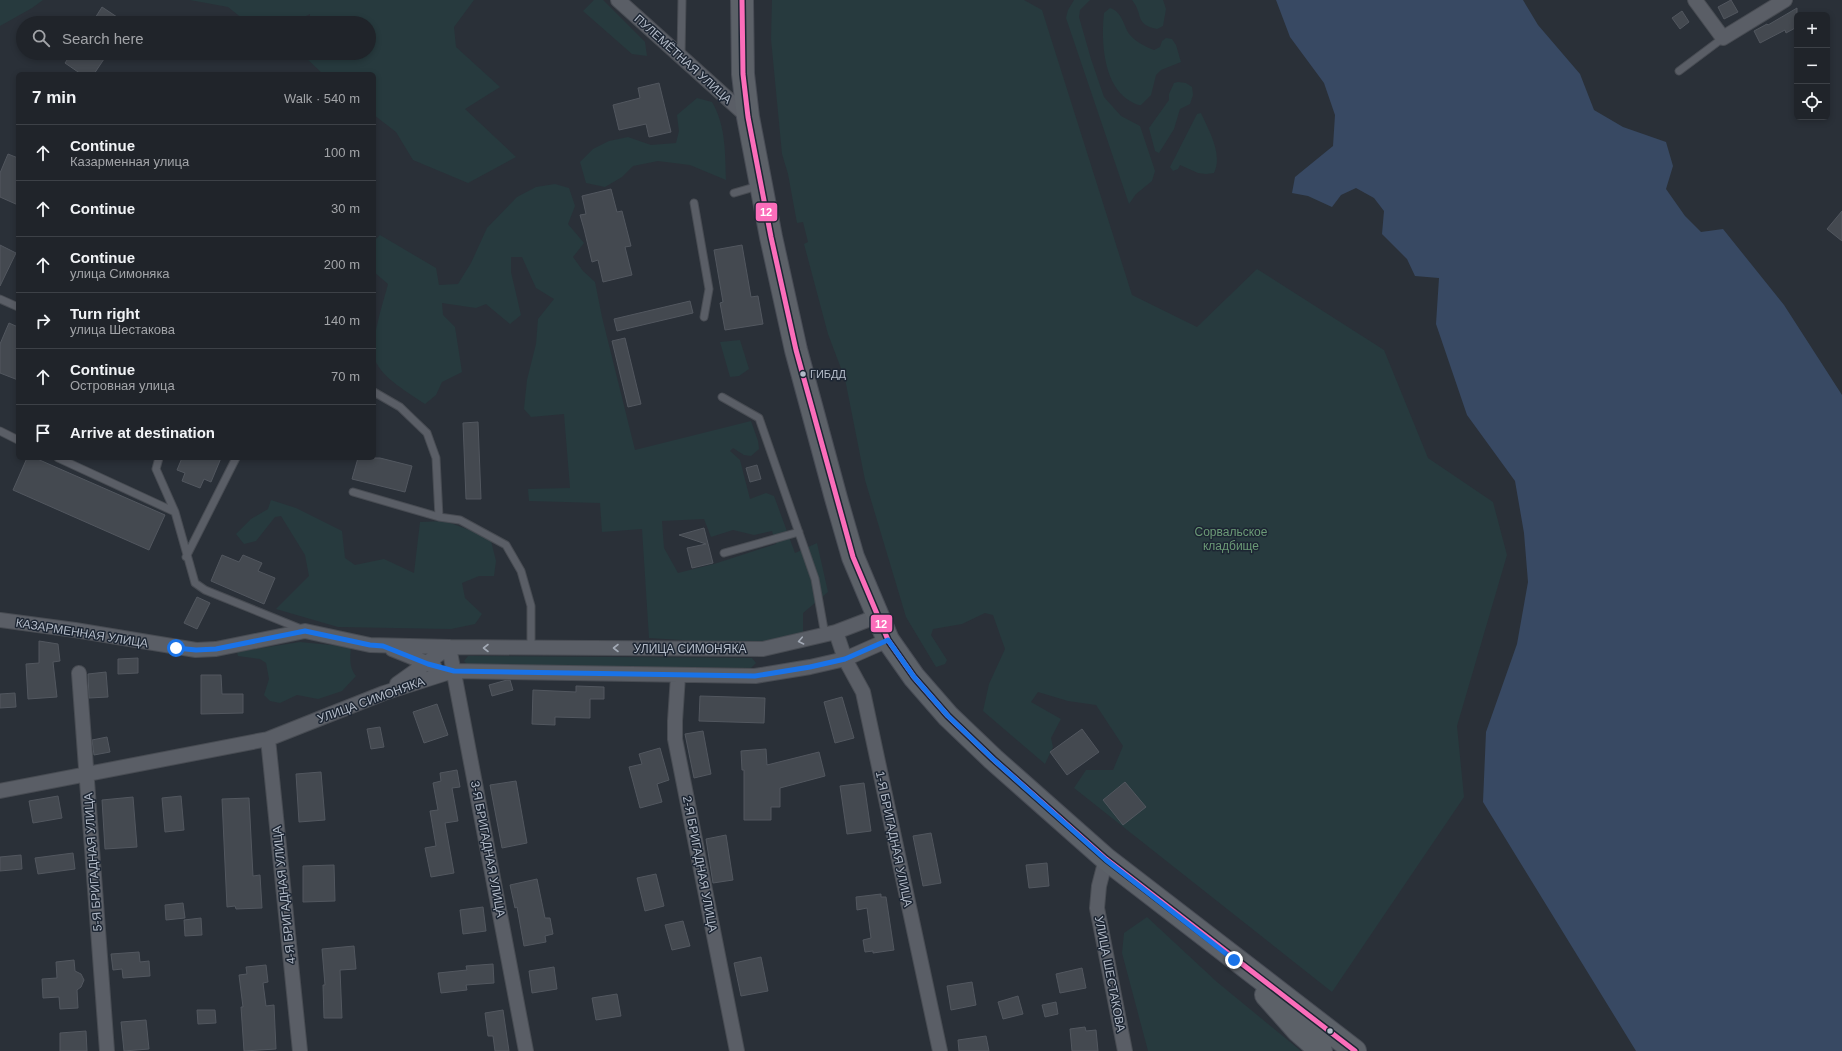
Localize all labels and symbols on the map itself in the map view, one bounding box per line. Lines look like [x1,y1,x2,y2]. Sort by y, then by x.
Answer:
street label: ПУЛЕМЁТНАЯ УЛИЦА [631,12,735,106]
line badge: 12 [755,202,778,222]
text: 12 [760,206,772,218]
place label: ГИБДД [810,368,847,380]
marker: ГИБДД [798,369,808,379]
park label: Сорвальское кладбище [1195,525,1268,553]
line badge: 12 [870,614,893,633]
street label: КАЗАРМЕННАЯ УЛИЦА [15,616,149,650]
text: 12 [875,618,887,630]
one-way arrow [798,636,804,644]
route start [167,639,185,657]
street label: УЛИЦА СИМОНЯКА [634,642,746,656]
one-way arrow [483,644,489,652]
one-way arrow [613,644,619,653]
street label: УЛИЦА СИМОНЯКА [316,674,426,726]
street label: 1-Я БРИГАДНАЯ УЛИЦА [873,770,915,908]
street label: 3-Я БРИГАДНАЯ УЛИЦА [468,780,508,918]
street label: 5-Я БРИГАДНАЯ УЛИЦА [81,792,105,932]
street label: 2-Я БРИГАДНАЯ УЛИЦА [680,795,720,933]
street label: 4-Я БРИГАДНАЯ УЛИЦА [270,825,298,965]
street label: УЛИЦА ШЕСТАКОВА [1092,915,1128,1033]
route end [1225,951,1243,969]
unlabelled marker [1325,1026,1335,1036]

